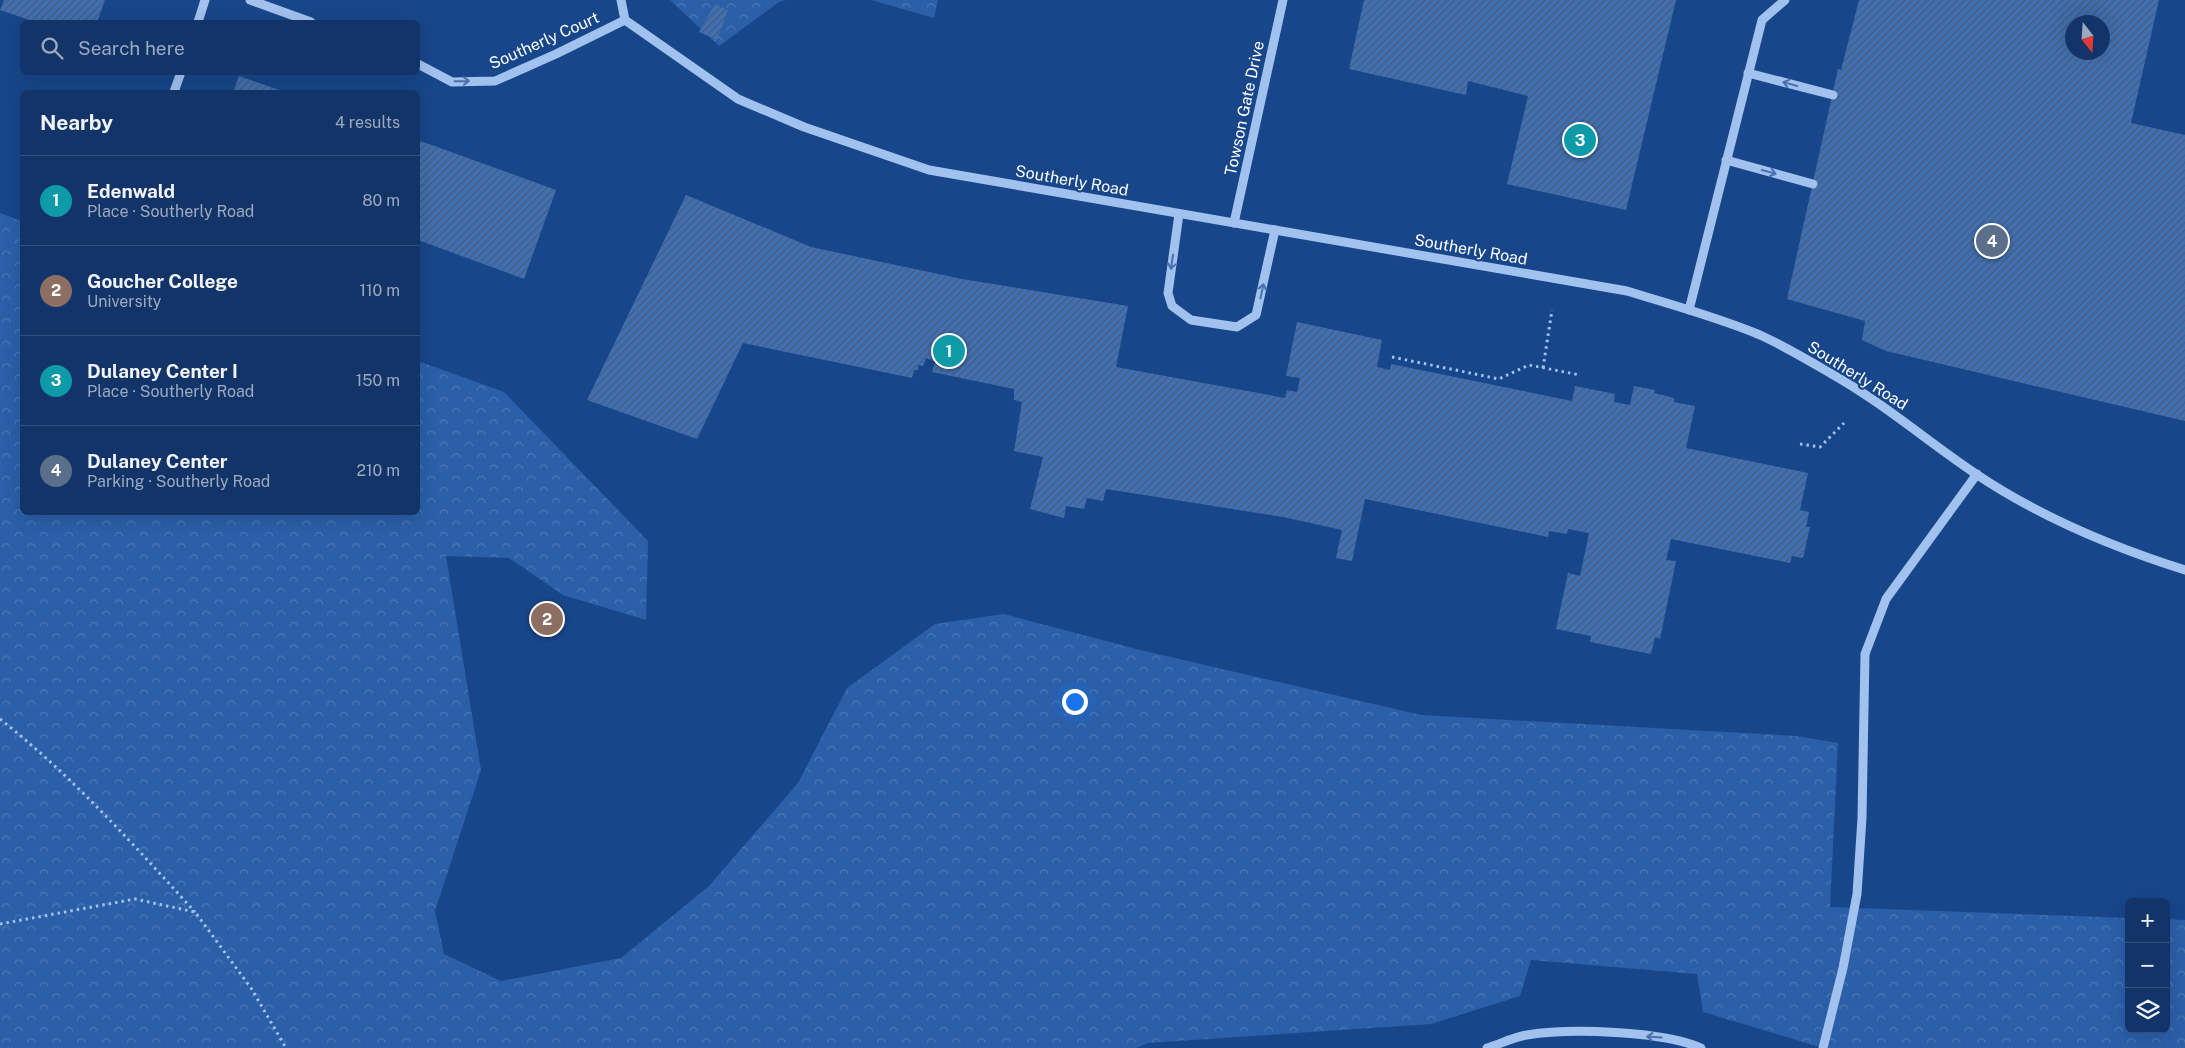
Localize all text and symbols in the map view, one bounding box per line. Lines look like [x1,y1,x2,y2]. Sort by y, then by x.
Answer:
street label: Southerly Court [486,8,602,73]
north arrow [2065,15,2110,60]
search box [20,20,420,75]
icon: search [38,34,66,62]
text: Search here [78,37,185,59]
street label: Towson Gate Drive [1221,39,1268,177]
one-way arrow [454,77,470,86]
one-way arrow [1783,79,1799,88]
text: Nearby [40,110,113,135]
text: 4 results [335,113,400,132]
pin: 3 [1564,121,1596,159]
street label: Southerly Road [1014,161,1130,200]
one-way arrow [1761,168,1777,177]
text: Edenwald [87,180,175,202]
text: 1 [53,191,59,210]
text: 80 m [362,191,400,210]
text: Place · Southerly Road [87,202,254,221]
pin: 4 [1976,222,2008,260]
street label: Southerly Road [1413,230,1529,269]
one-way arrow [1167,254,1177,270]
text: Goucher College [87,270,238,292]
text: 2 [51,281,61,300]
text: 110 m [359,281,400,300]
one-way arrow [1258,283,1267,299]
text: University [87,292,161,311]
pin: 1 [933,332,965,370]
street label: Southerly Road [1804,337,1911,414]
text: Dulaney Center I [87,360,238,382]
text: 3 [51,371,61,390]
text: 150 m [356,371,400,390]
text: Place · Southerly Road [87,382,254,401]
text: Dulaney Center [87,450,228,472]
text: 4 [51,461,61,480]
text: 210 m [356,461,400,480]
text: Parking · Southerly Road [87,472,270,491]
pin: 2 [531,600,563,638]
your location [1062,689,1088,715]
map controls [2125,898,2170,1033]
button: + [2125,898,2170,943]
button: − [2125,943,2170,988]
button: layers [2125,988,2170,1033]
one-way arrow [1646,1032,1662,1041]

